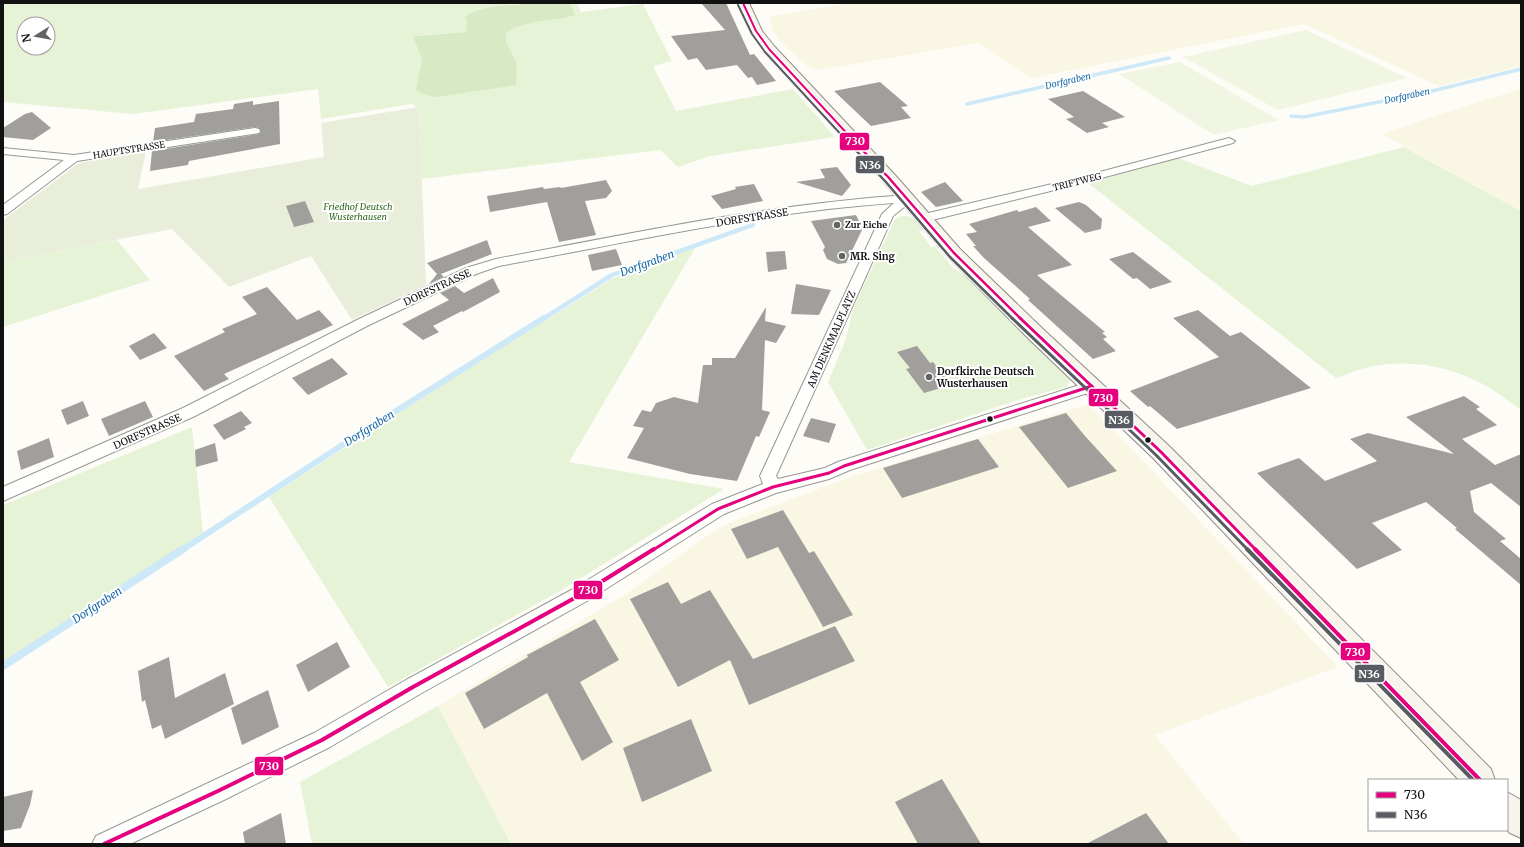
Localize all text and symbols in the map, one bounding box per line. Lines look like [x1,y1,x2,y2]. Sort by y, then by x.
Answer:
north arrow [16,16,56,56]
text: N [18,32,34,44]
water label: Dorfgraben [1043,70,1092,91]
water label: Dorfgraben [1382,85,1431,106]
line badge: 730 [839,132,870,151]
text: 730 [845,134,865,148]
street label: HAUPTSTRASSE [92,138,166,161]
line badge: N36 [855,155,885,174]
text: N36 [859,158,881,172]
street label: TRIFTWEG [1051,170,1103,193]
park label: Friedhof Deutsch Wusterhausen [323,201,393,222]
street label: DORFSTRASSE [715,205,790,230]
place label: Zur Eiche [845,219,887,230]
marker: Zur Eiche [832,220,842,230]
water label: Dorfgraben [617,247,676,280]
place label: MR. Sing [850,250,896,263]
marker: MR. Sing [837,251,847,261]
street label: DORFSTRASSE [401,266,474,309]
street label: AM DENKMALPLATZ [804,288,859,391]
place label: Dorfkirche Deutsch Wusterhausen [936,365,1034,390]
marker: Dorfkirche Deutsch Wusterhausen [924,372,934,382]
line badge: 730 [1088,388,1119,407]
text: 730 [1093,391,1113,405]
water label: Dorfgraben [340,407,397,449]
street label: DORFSTRASSE [111,410,184,452]
line badge: N36 [1104,410,1134,429]
text: N36 [1108,413,1130,427]
unlabelled marker [985,414,995,424]
unlabelled marker [1143,435,1153,445]
line badge: 730 [573,580,603,600]
text: 730 [578,583,598,597]
water label: Dorfgraben [69,584,125,627]
line badge: 730 [1340,642,1371,661]
text: 730 [1345,645,1365,659]
line badge: N36 [1354,664,1385,683]
text: N36 [1358,667,1380,681]
line badge: 730 [254,756,284,776]
text: 730 [259,759,279,773]
legend [1368,779,1508,831]
text: 730 [1404,787,1425,802]
text: N36 [1404,807,1427,822]

